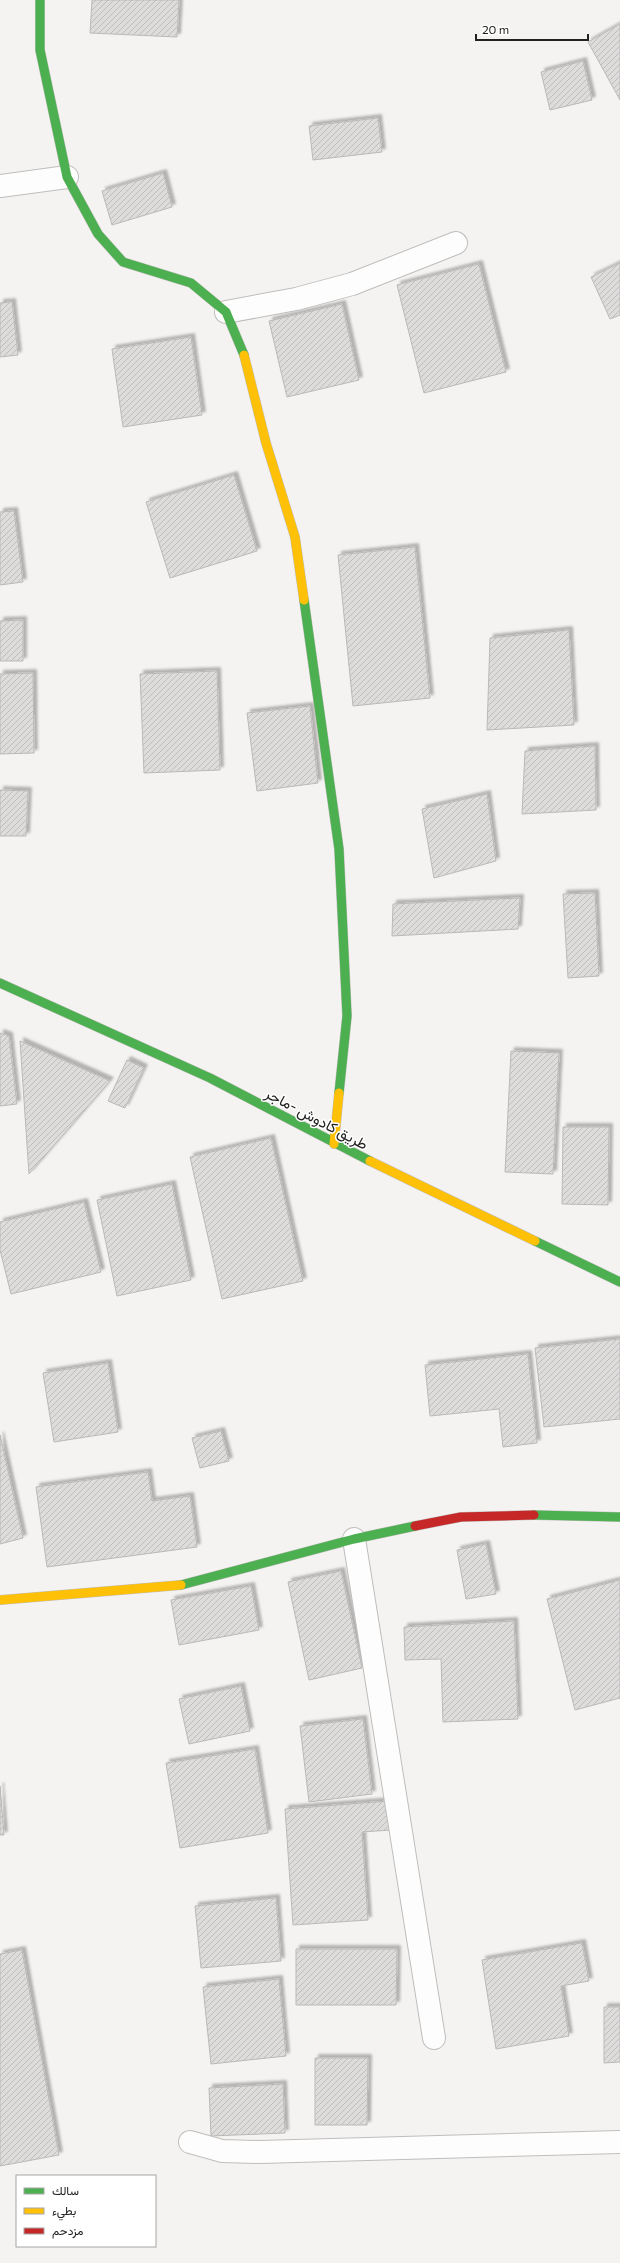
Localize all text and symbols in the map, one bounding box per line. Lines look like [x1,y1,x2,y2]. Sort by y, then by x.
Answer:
scale bar [476,16,588,42]
text: 20 m [482,22,509,36]
street label: طريق كادوش -ماجر [261,1083,372,1155]
legend [16,2175,156,2247]
text: سالك [52,2183,79,2197]
text: بطيء [52,2203,76,2221]
text: مزدحم [52,2223,83,2239]

